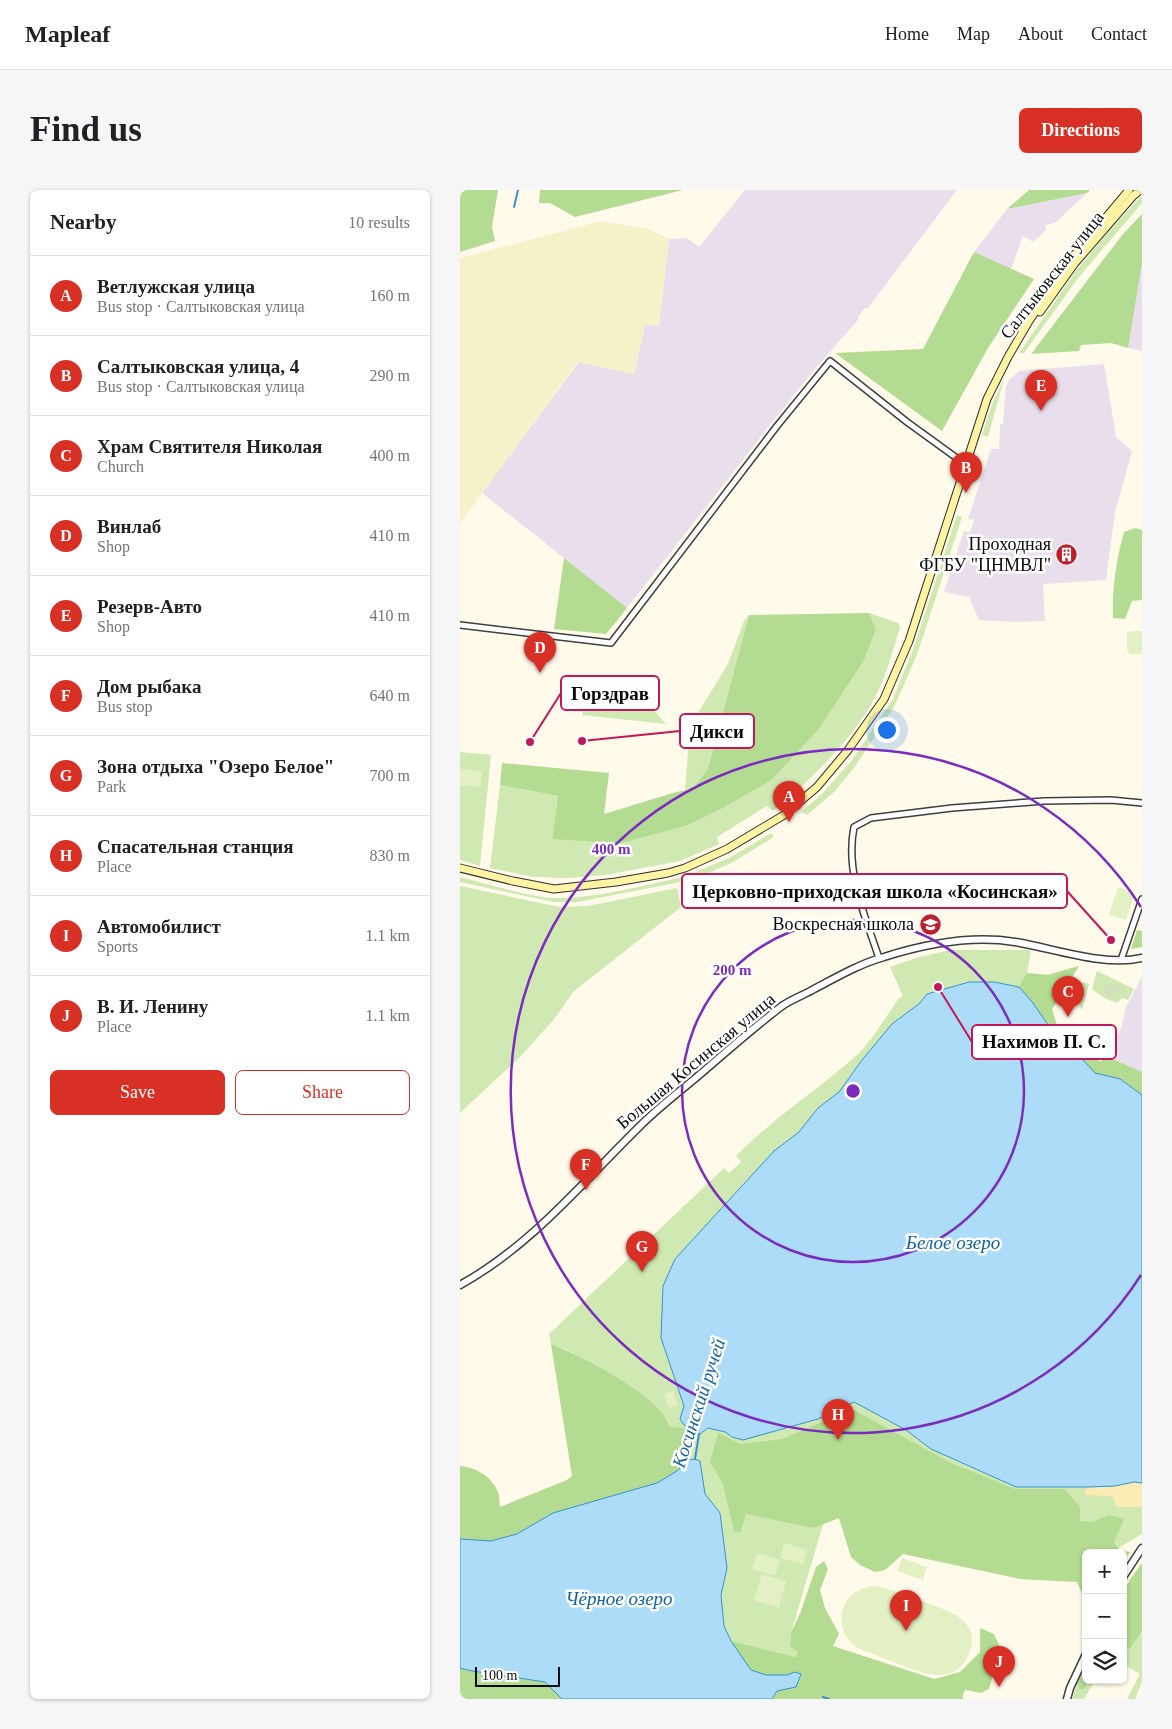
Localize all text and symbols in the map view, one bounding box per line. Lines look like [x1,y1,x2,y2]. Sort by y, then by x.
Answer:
text: Mapleaf [25,21,110,47]
text: Home [885,24,929,44]
text: Map [957,24,990,44]
text: About [1018,24,1063,44]
text: Contact [1091,24,1147,44]
button: Directions [1019,108,1142,153]
text: Find us [30,110,142,149]
street label: Салтыковская улица [996,207,1108,343]
text: Nearby [50,210,117,234]
text: 10 results [348,214,410,231]
text: Ветлужская улица [97,276,255,297]
text: A [60,287,72,304]
text: 160 m [370,287,410,304]
text: Bus stop · Салтыковская улица [97,298,305,315]
text: Салтыковская улица, 4 [97,356,299,377]
text: B [61,367,71,384]
text: 290 m [370,367,410,384]
pin: E [1025,370,1057,411]
text: Bus stop · Салтыковская улица [97,378,305,395]
text: Храм Святителя Николая [97,436,322,457]
text: C [60,447,72,464]
text: 400 m [370,447,410,464]
pin: B [950,452,982,493]
text: Church [97,458,144,475]
text: Винлаб [97,516,161,537]
text: D [60,527,72,544]
text: 410 m [370,527,410,544]
place label: Проходная ФГБУ "ЦНМВЛ" [919,534,1051,575]
text: Shop [97,538,130,555]
building icon: Проходная ФГБУ "ЦНМВЛ" [1055,542,1079,566]
text: Резерв-Авто [97,596,202,617]
text: E [61,607,71,624]
text: 410 m [370,607,410,624]
text: Shop [97,618,130,635]
pin: D [524,632,556,673]
text: Дом рыбака [97,676,201,697]
callout: Горздрав [561,676,659,710]
text: Горздрав [571,683,649,704]
text: F [61,687,71,704]
text: 640 m [370,687,410,704]
text: Bus stop [97,698,153,715]
callout: Дикси [680,714,754,748]
your location [874,717,900,743]
text: Дикси [690,721,744,742]
text: Зона отдыха "Озеро Белое" [97,756,334,777]
text: G [60,767,72,784]
text: 700 m [370,767,410,784]
text: Park [97,778,126,795]
pin: A [773,781,805,822]
text: Спасательная станция [97,836,293,857]
text: 400 m [592,841,631,857]
text: H [60,847,72,864]
text: 830 m [370,847,410,864]
text: Place [97,858,132,875]
callout: Церковно-приходская школа «Косинская» [682,874,1067,908]
text: Церковно-приходская школа «Косинская» [692,881,1058,902]
school or university icon: Воскресная школа [918,912,942,936]
place label: Воскресная школа [773,914,914,934]
text: Автомобилист [97,916,221,937]
text: I [63,927,69,944]
text: 1.1 km [366,927,410,944]
text: Sports [97,938,138,955]
text: 200 m [713,962,752,978]
pin: C [1052,976,1084,1017]
street label: Большая Косинская улица [613,989,779,1133]
text: В. И. Ленину [97,996,208,1017]
text: J [62,1007,70,1024]
text: 1.1 km [366,1007,410,1024]
text: Place [97,1018,132,1035]
callout: Нахимов П. С. [972,1025,1116,1059]
text: Нахимов П. С. [982,1031,1106,1052]
button: Save [50,1070,225,1115]
button: Share [235,1070,410,1115]
centre of rings [844,1082,862,1100]
pin: F [570,1149,602,1190]
pin: G [626,1231,658,1272]
water label: Белое озеро [905,1232,1000,1253]
water label: Косинский ручей [667,1335,729,1471]
pin: H [822,1399,854,1440]
map controls [1082,1549,1127,1684]
button: + [1082,1549,1127,1594]
water label: Чёрное озеро [565,1588,673,1609]
pin: I [890,1590,922,1631]
button: − [1082,1594,1127,1639]
button: layers [1082,1639,1127,1684]
pin: J [983,1646,1015,1687]
scale bar [475,1664,560,1687]
text: 100 m [482,1668,517,1683]

